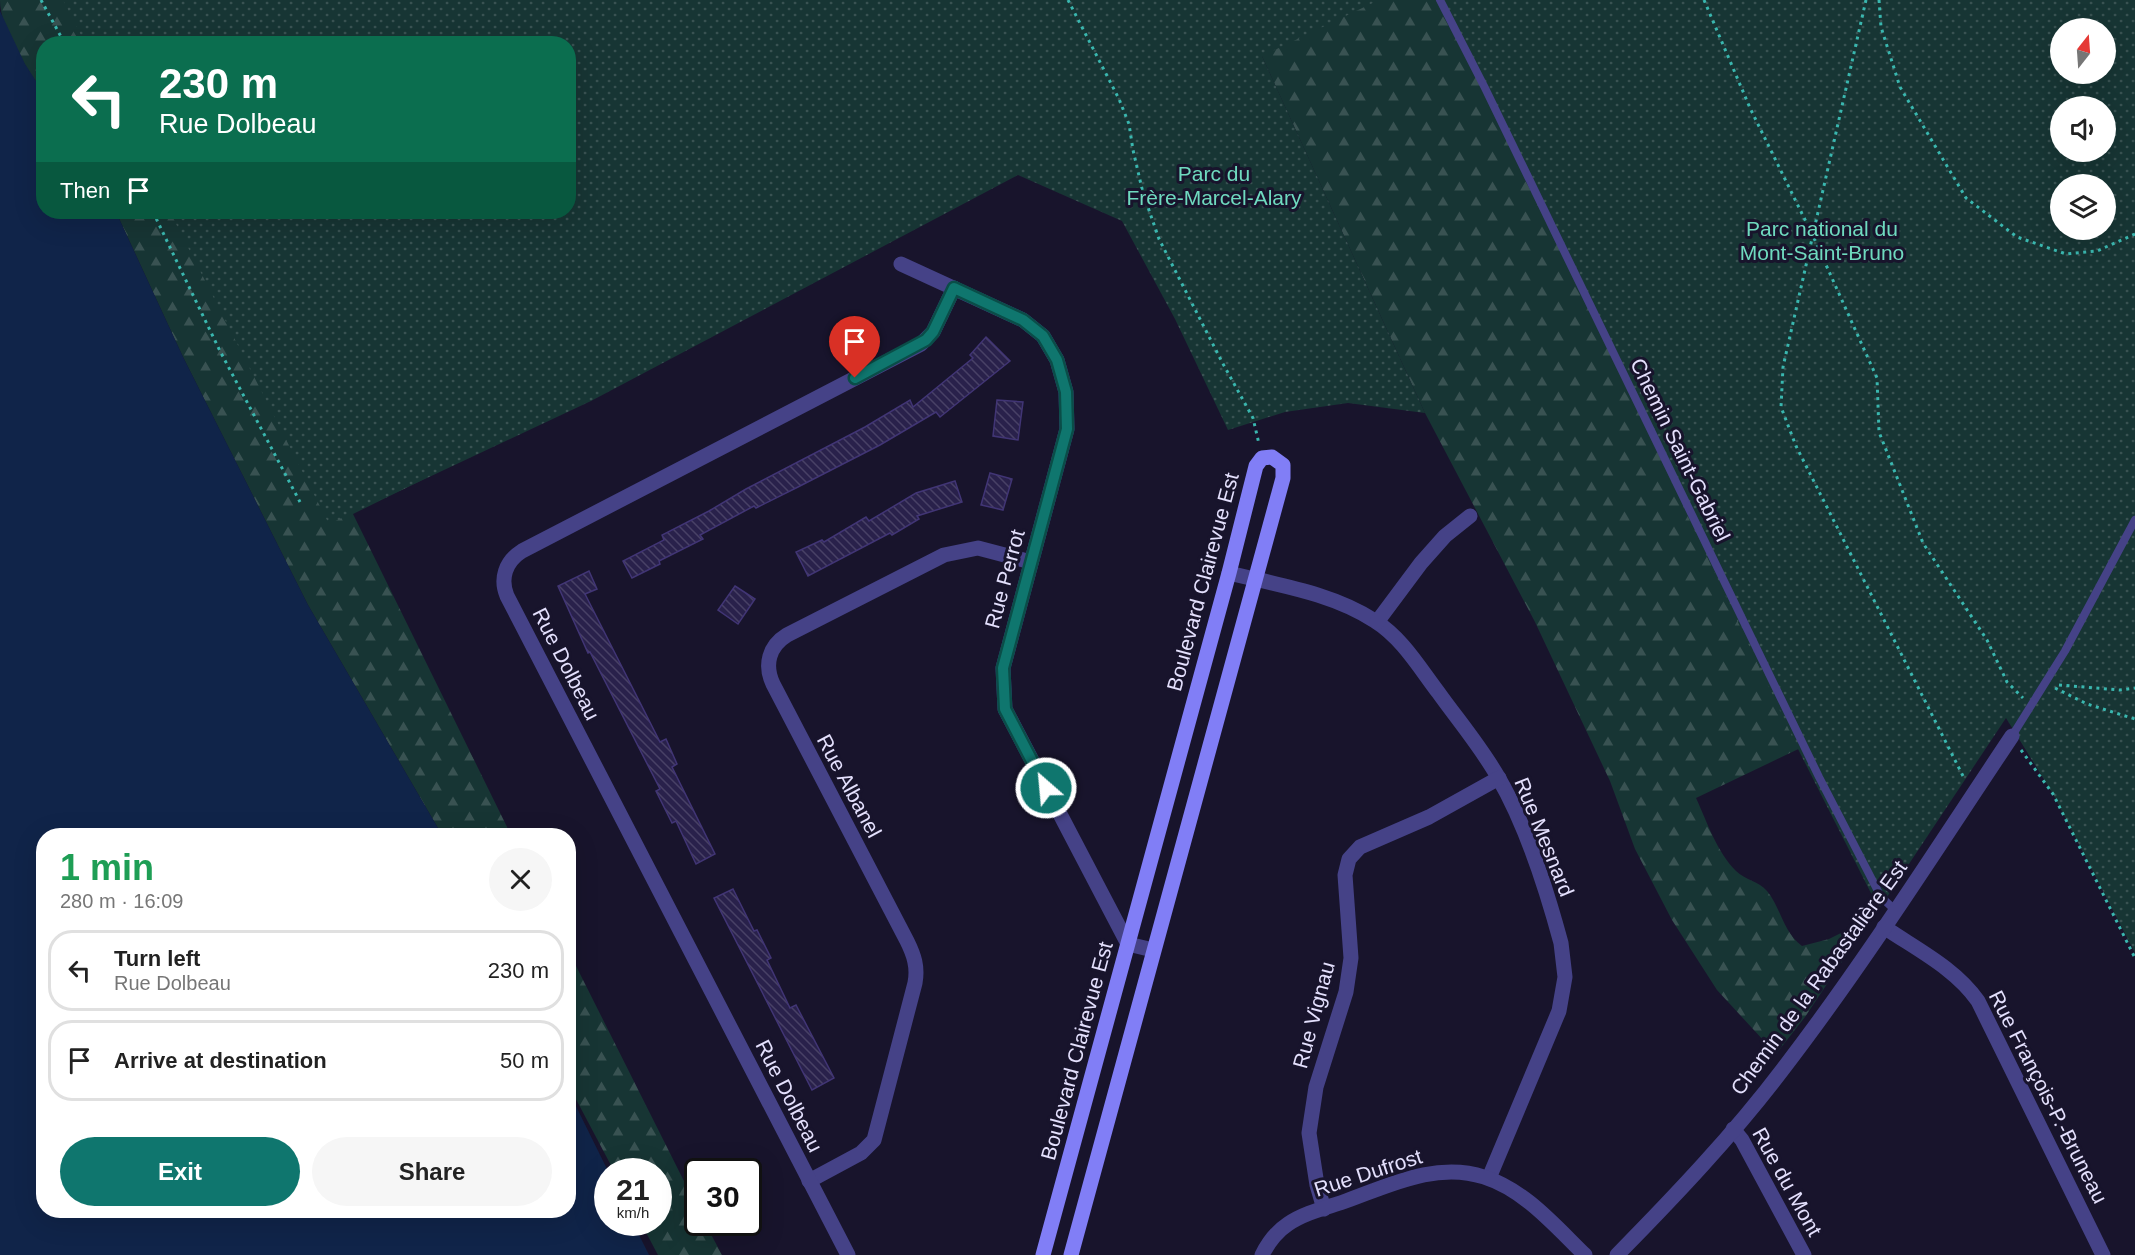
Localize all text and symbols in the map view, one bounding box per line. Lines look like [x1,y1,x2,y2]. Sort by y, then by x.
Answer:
north arrow [2050,18,2116,84]
map controls [2050,18,2116,240]
icon: left [60,60,138,138]
text: 230 m [159,60,278,107]
button: sound [2050,96,2116,162]
text: Rue Dolbeau [159,109,317,139]
park label: Parc du Frère-Marcel-Alary [1126,162,1302,209]
icon: arrive [122,174,155,207]
button: layers [2050,174,2116,240]
text: Then [60,178,110,203]
park label: Parc national du Mont-Saint-Bruno [1740,217,1904,264]
pin [829,316,880,378]
icon: arrive [838,325,871,358]
street label: Chemin Saint-Gabriel [1626,355,1735,545]
street label: Boulevard Clairevue Est [1162,470,1243,694]
street label: Rue Perrot [980,527,1029,631]
street label: Rue Dolbeau [528,604,605,724]
street label: Rue Albanel [813,730,886,841]
position arrow [1014,756,1078,820]
street label: Rue Mesnard [1510,774,1579,900]
text: 1 min [60,847,154,888]
button: close [489,848,552,911]
street label: Chemin de la Rabastalière Est [1726,856,1911,1099]
text: 280 m · 16:09 [60,890,183,912]
street label: Boulevard Clairevue Est [1036,939,1117,1163]
text: Turn left [114,946,200,971]
icon: left [63,954,96,987]
text: 230 m [488,958,549,983]
street label: Rue Vignau [1288,959,1339,1071]
text: Rue Dolbeau [114,972,231,994]
street label: Rue François-P.-Bruneau [1985,987,2112,1207]
street label: Rue Dolbeau [751,1036,828,1156]
icon: arrive [63,1044,96,1077]
text: Arrive at destination [114,1048,327,1073]
text: 50 m [500,1048,549,1073]
street label: Rue du Mont [1748,1124,1827,1240]
button: Exit [60,1137,300,1206]
button: Share [312,1137,552,1206]
street label: Rue Dufrost [1311,1144,1425,1201]
speed limit sign: 30 [684,1158,762,1236]
text: 21 [616,1173,650,1206]
text: km/h [617,1204,649,1221]

